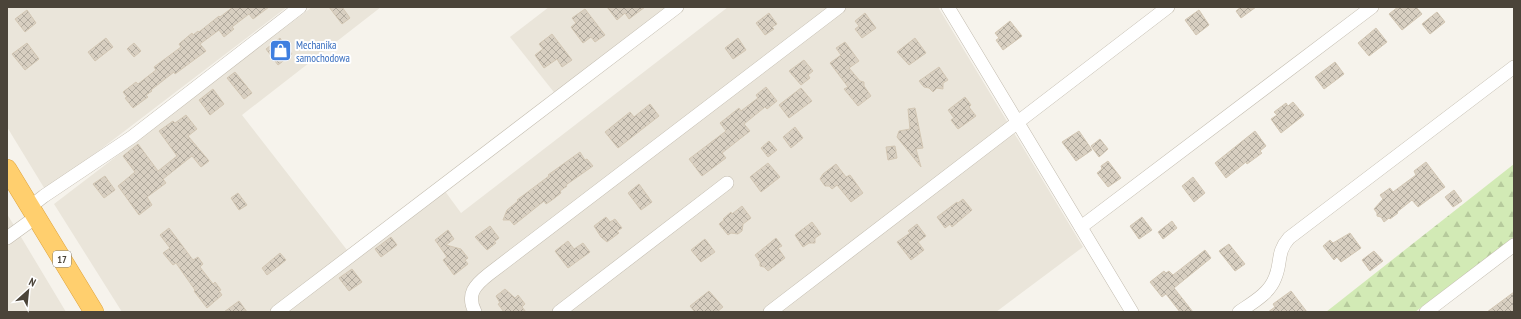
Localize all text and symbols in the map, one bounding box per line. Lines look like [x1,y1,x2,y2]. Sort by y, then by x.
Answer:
shop icon: Mechanika samochodowa [267,38,293,64]
place label: Mechanika samochodowa [296,38,350,65]
road number: 17 [53,251,71,267]
north arrow [8,271,48,311]
text: N [27,275,38,290]

